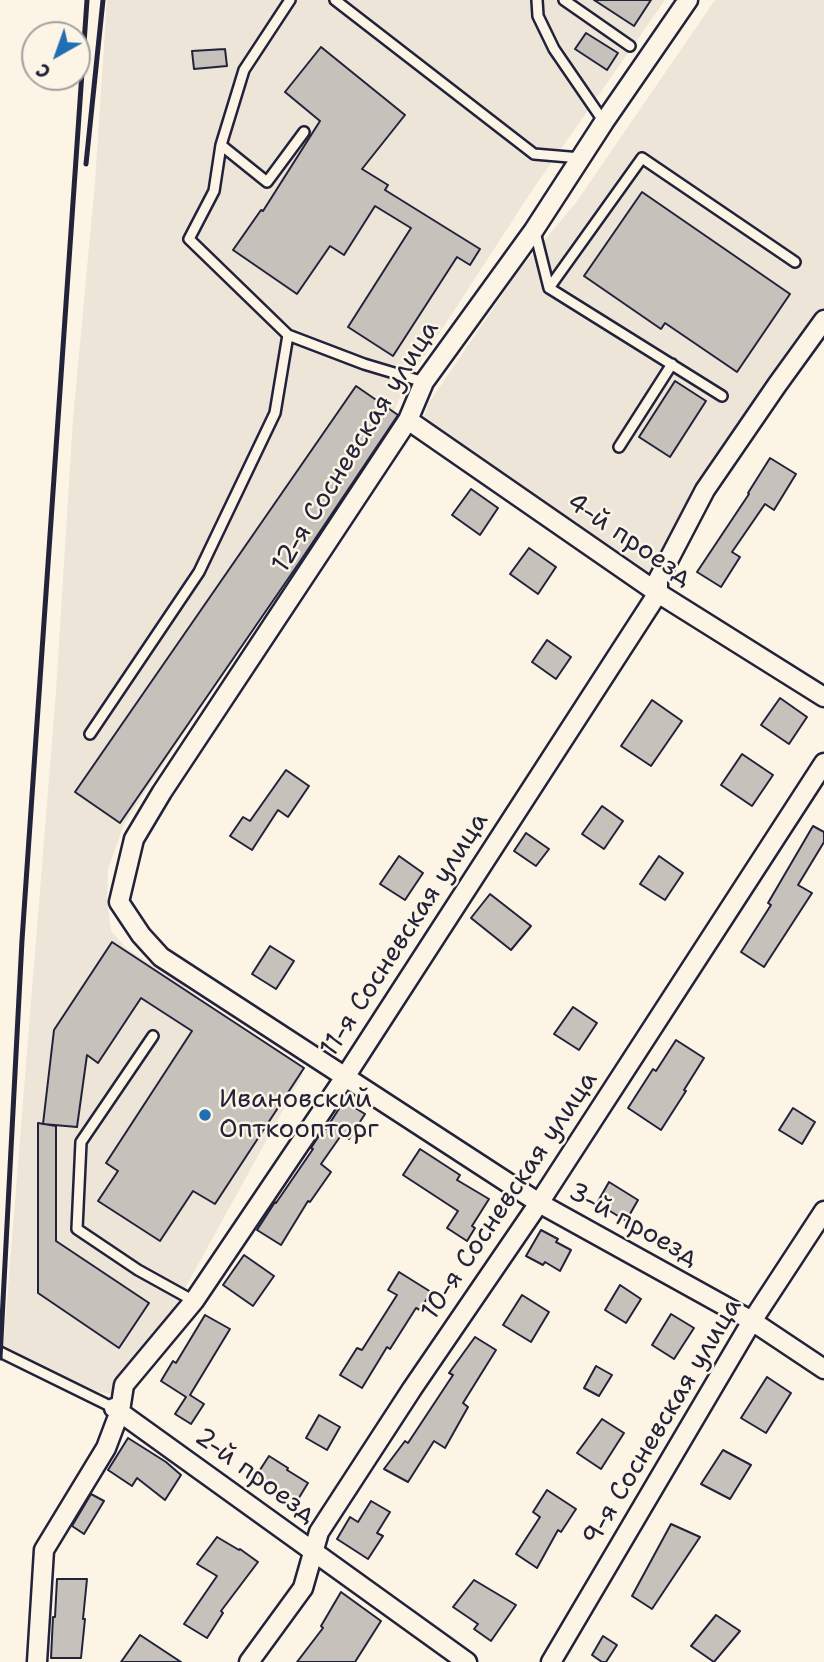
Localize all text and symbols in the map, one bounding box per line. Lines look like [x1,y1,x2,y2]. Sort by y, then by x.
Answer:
north arrow [21,21,91,91]
text: С [31,58,56,84]
street label: 12-я Сосневская улица [266,315,446,579]
street label: 4-й проезд [561,487,697,593]
street label: 11-я Сосневская улица [314,807,496,1063]
street label: 10-я Сосневская улица [415,1066,605,1326]
place label: Ивановский Опткоопторг [219,1084,379,1146]
marker: Ивановский Опткоопторг [197,1107,213,1123]
street label: 3-й проезд [563,1177,703,1273]
street label: 9-я Сосневская улица [577,1293,749,1551]
street label: 2-й проезд [188,1422,322,1530]

